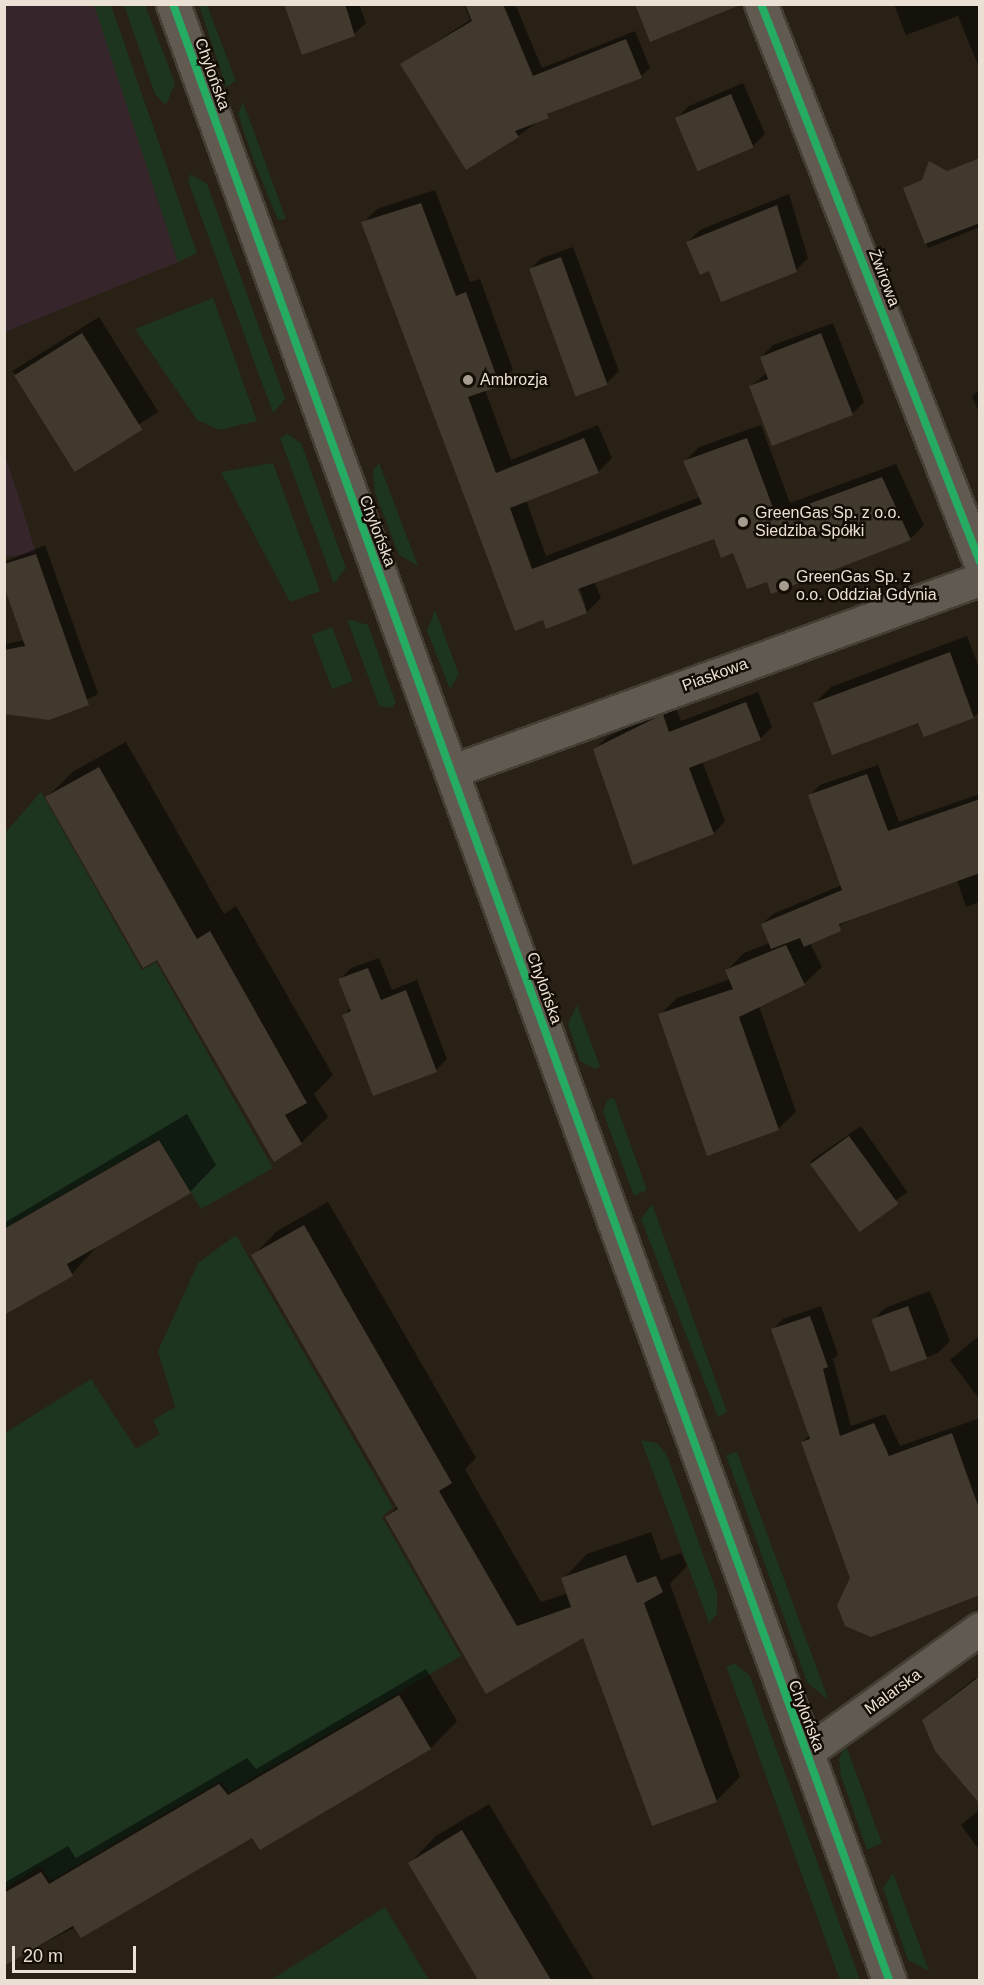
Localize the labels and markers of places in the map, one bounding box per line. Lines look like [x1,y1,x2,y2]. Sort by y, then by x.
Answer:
place label: Ambrozja [480,370,548,390]
marker: Ambrozja [461,373,475,387]
place label: GreenGas Sp. z o.o. Siedziba Spółki [755,503,901,541]
marker: GreenGas Sp. z o.o. Siedziba Spółki [736,515,750,529]
place label: GreenGas Sp. z o.o. Oddział Gdynia [796,567,937,605]
marker: GreenGas Sp. z o.o. Oddział Gdynia [777,579,791,593]

